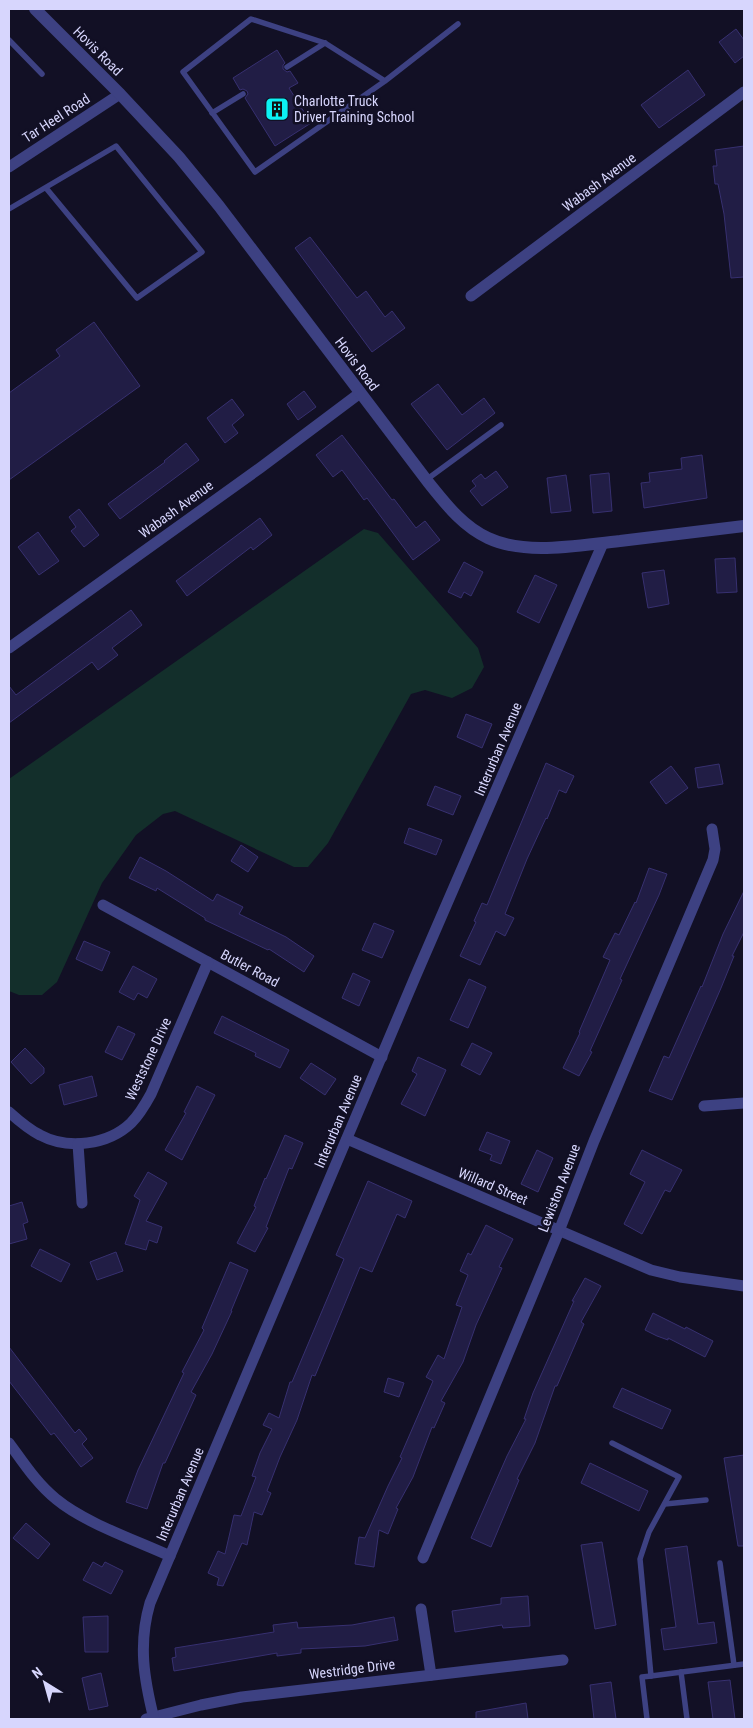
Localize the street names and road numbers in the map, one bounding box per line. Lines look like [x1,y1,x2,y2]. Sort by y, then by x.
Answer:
street label: Hovis Road [70,23,126,79]
street label: Tar Heel Road [19,90,93,146]
street label: Wabash Avenue [559,149,639,215]
street label: Hovis Road [332,334,382,394]
street label: Wabash Avenue [136,477,216,541]
street label: Interurban Avenue [471,699,525,798]
street label: Butler Road [218,946,282,990]
street label: Weststone Drive [122,1015,174,1103]
street label: Interurban Avenue [311,1071,365,1170]
street label: Lewiston Avenue [535,1141,583,1234]
street label: Willard Street [456,1164,530,1208]
street label: Interurban Avenue [153,1444,207,1543]
street label: Westridge Drive [308,1656,396,1682]

